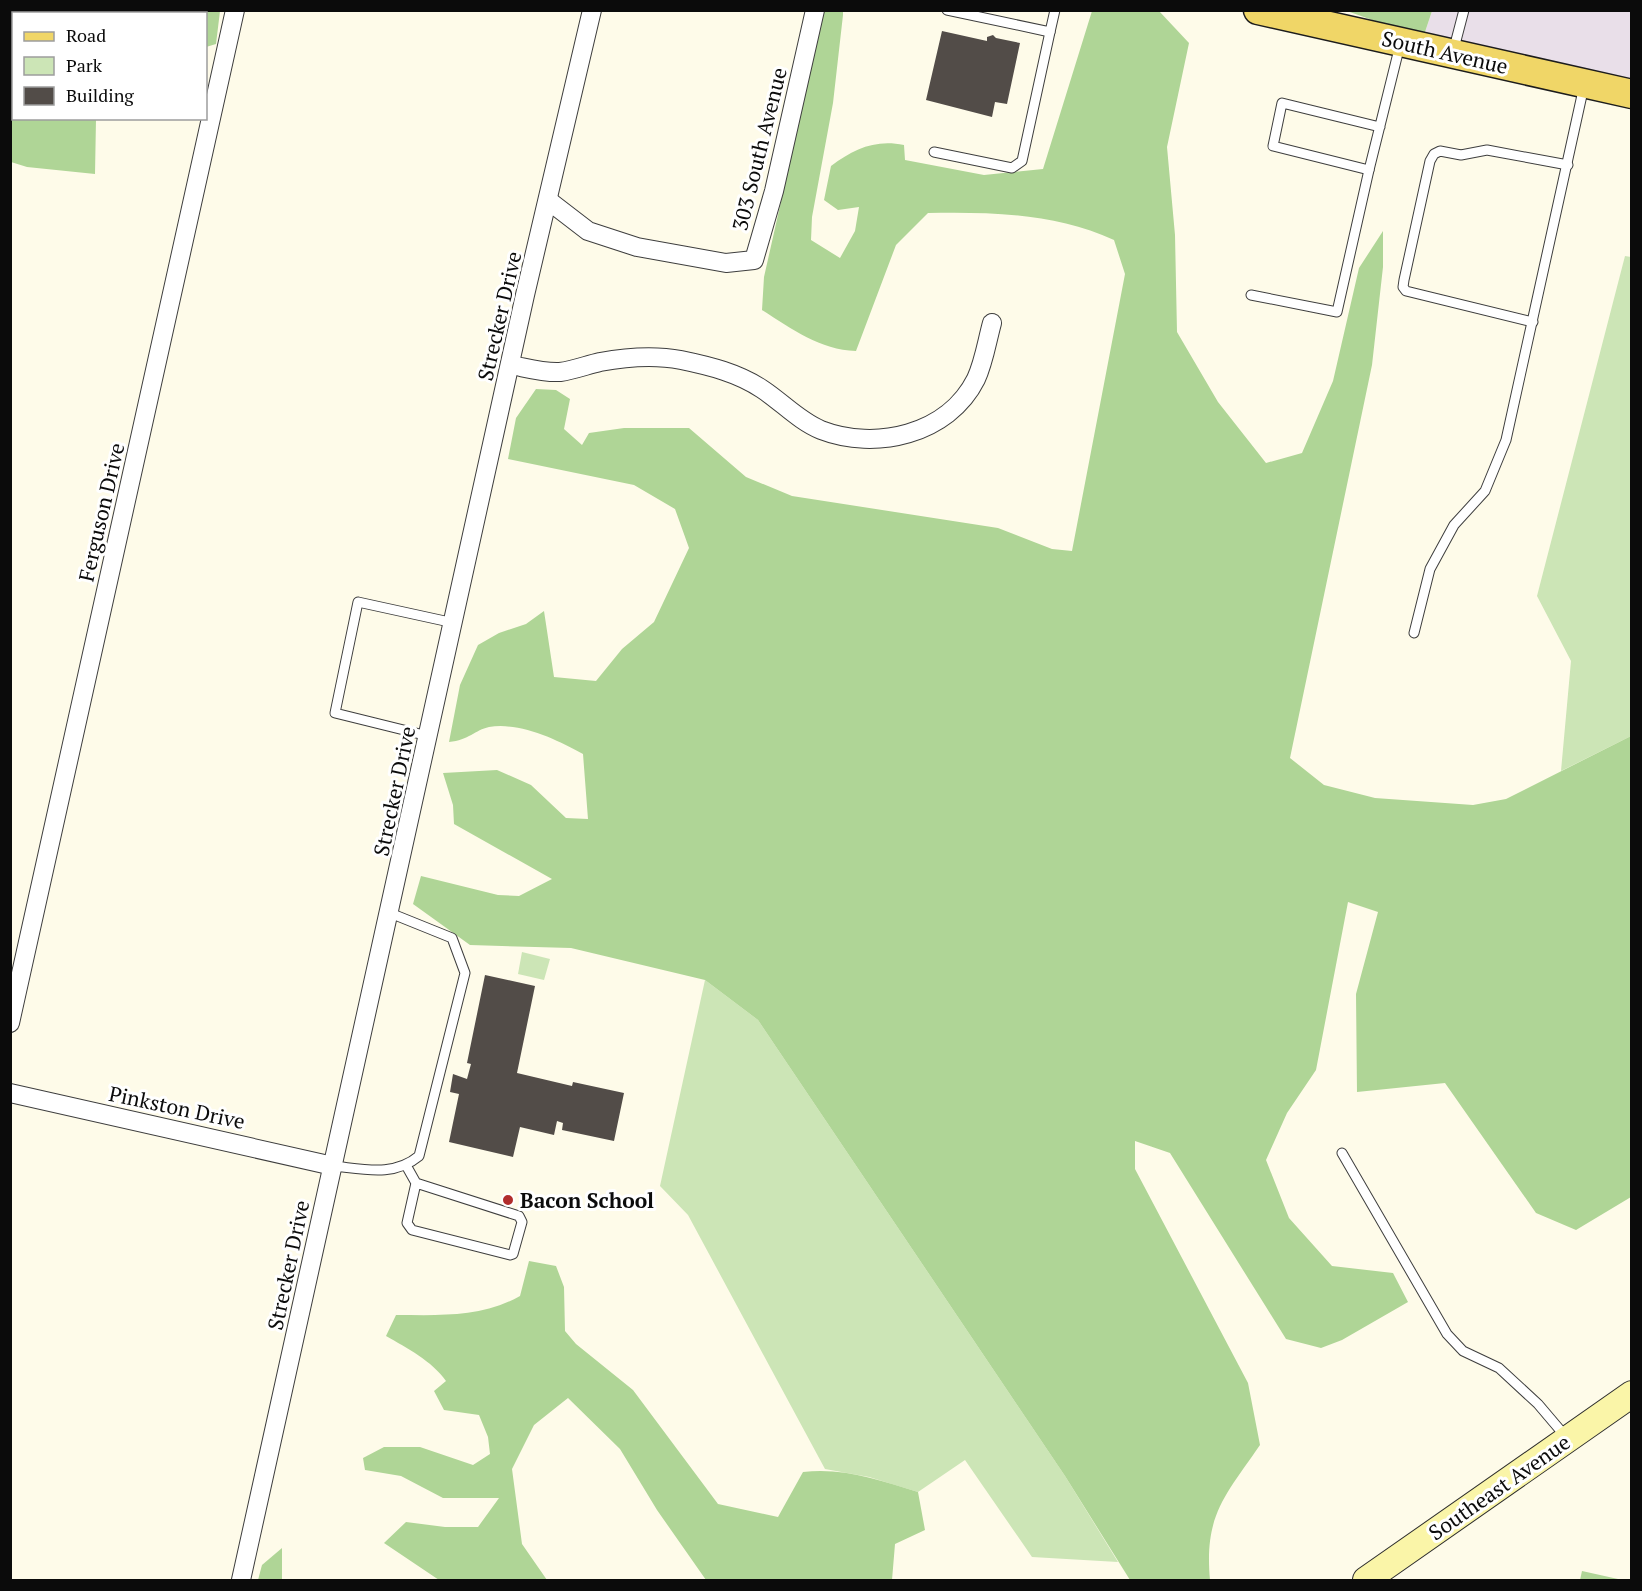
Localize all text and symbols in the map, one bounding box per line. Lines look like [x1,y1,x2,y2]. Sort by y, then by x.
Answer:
legend [12,12,207,120]
text: Road [66,23,106,47]
street label: South Avenue [1379,24,1511,80]
text: Park [66,53,103,77]
street label: 303 South Avenue [725,65,793,233]
text: Building [66,83,134,107]
street label: Strecker Drive [471,249,527,383]
street label: Ferguson Drive [71,440,131,584]
street label: Strecker Drive [367,724,421,858]
street label: Pinkston Drive [106,1079,248,1135]
place label: Bacon School [520,1186,654,1214]
marker: Bacon School [501,1193,515,1207]
street label: Strecker Drive [261,1198,315,1332]
street label: Southeast Avenue [1423,1428,1575,1546]

